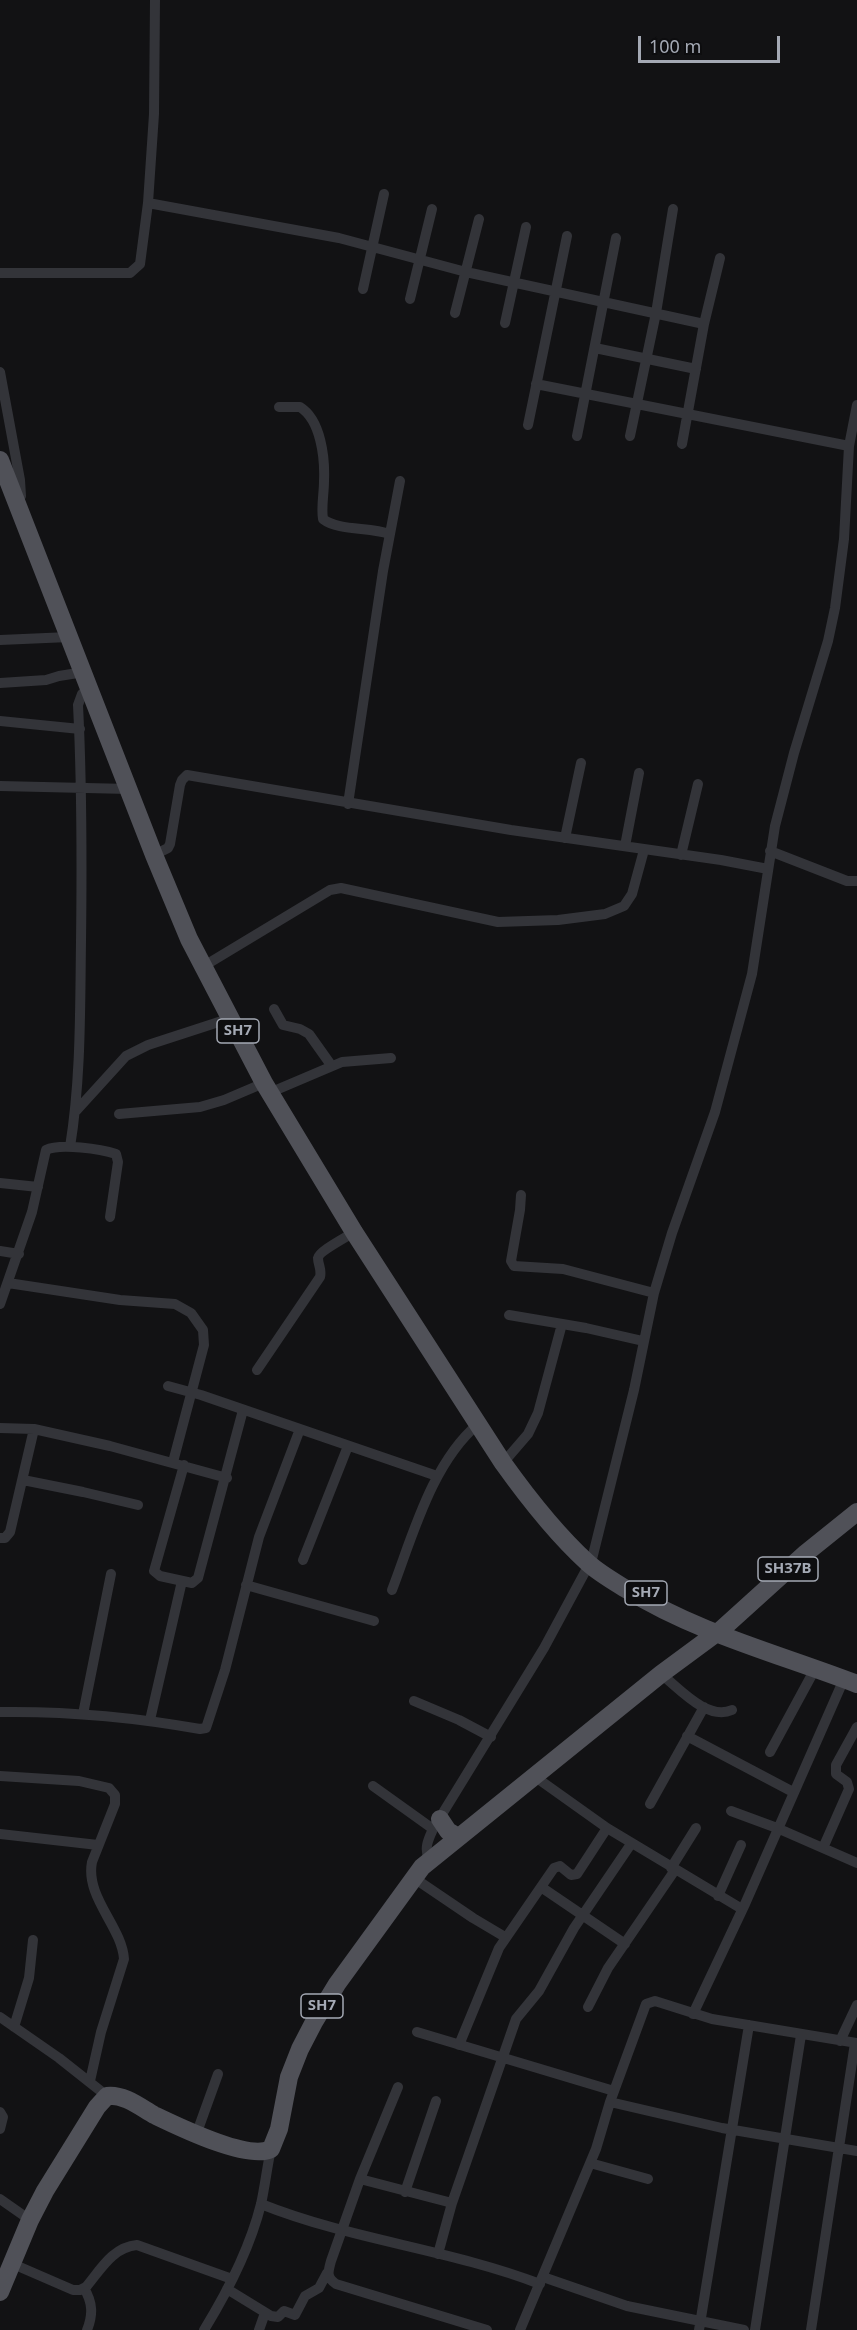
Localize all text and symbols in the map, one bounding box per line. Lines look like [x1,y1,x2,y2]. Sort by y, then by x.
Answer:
scale bar [641,24,784,62]
text: 100 m [649,34,701,58]
road number: SH7 [217,1019,259,1043]
road number: SH37B [758,1557,818,1581]
road number: SH7 [625,1581,667,1605]
road number: SH7 [301,1994,343,2018]

